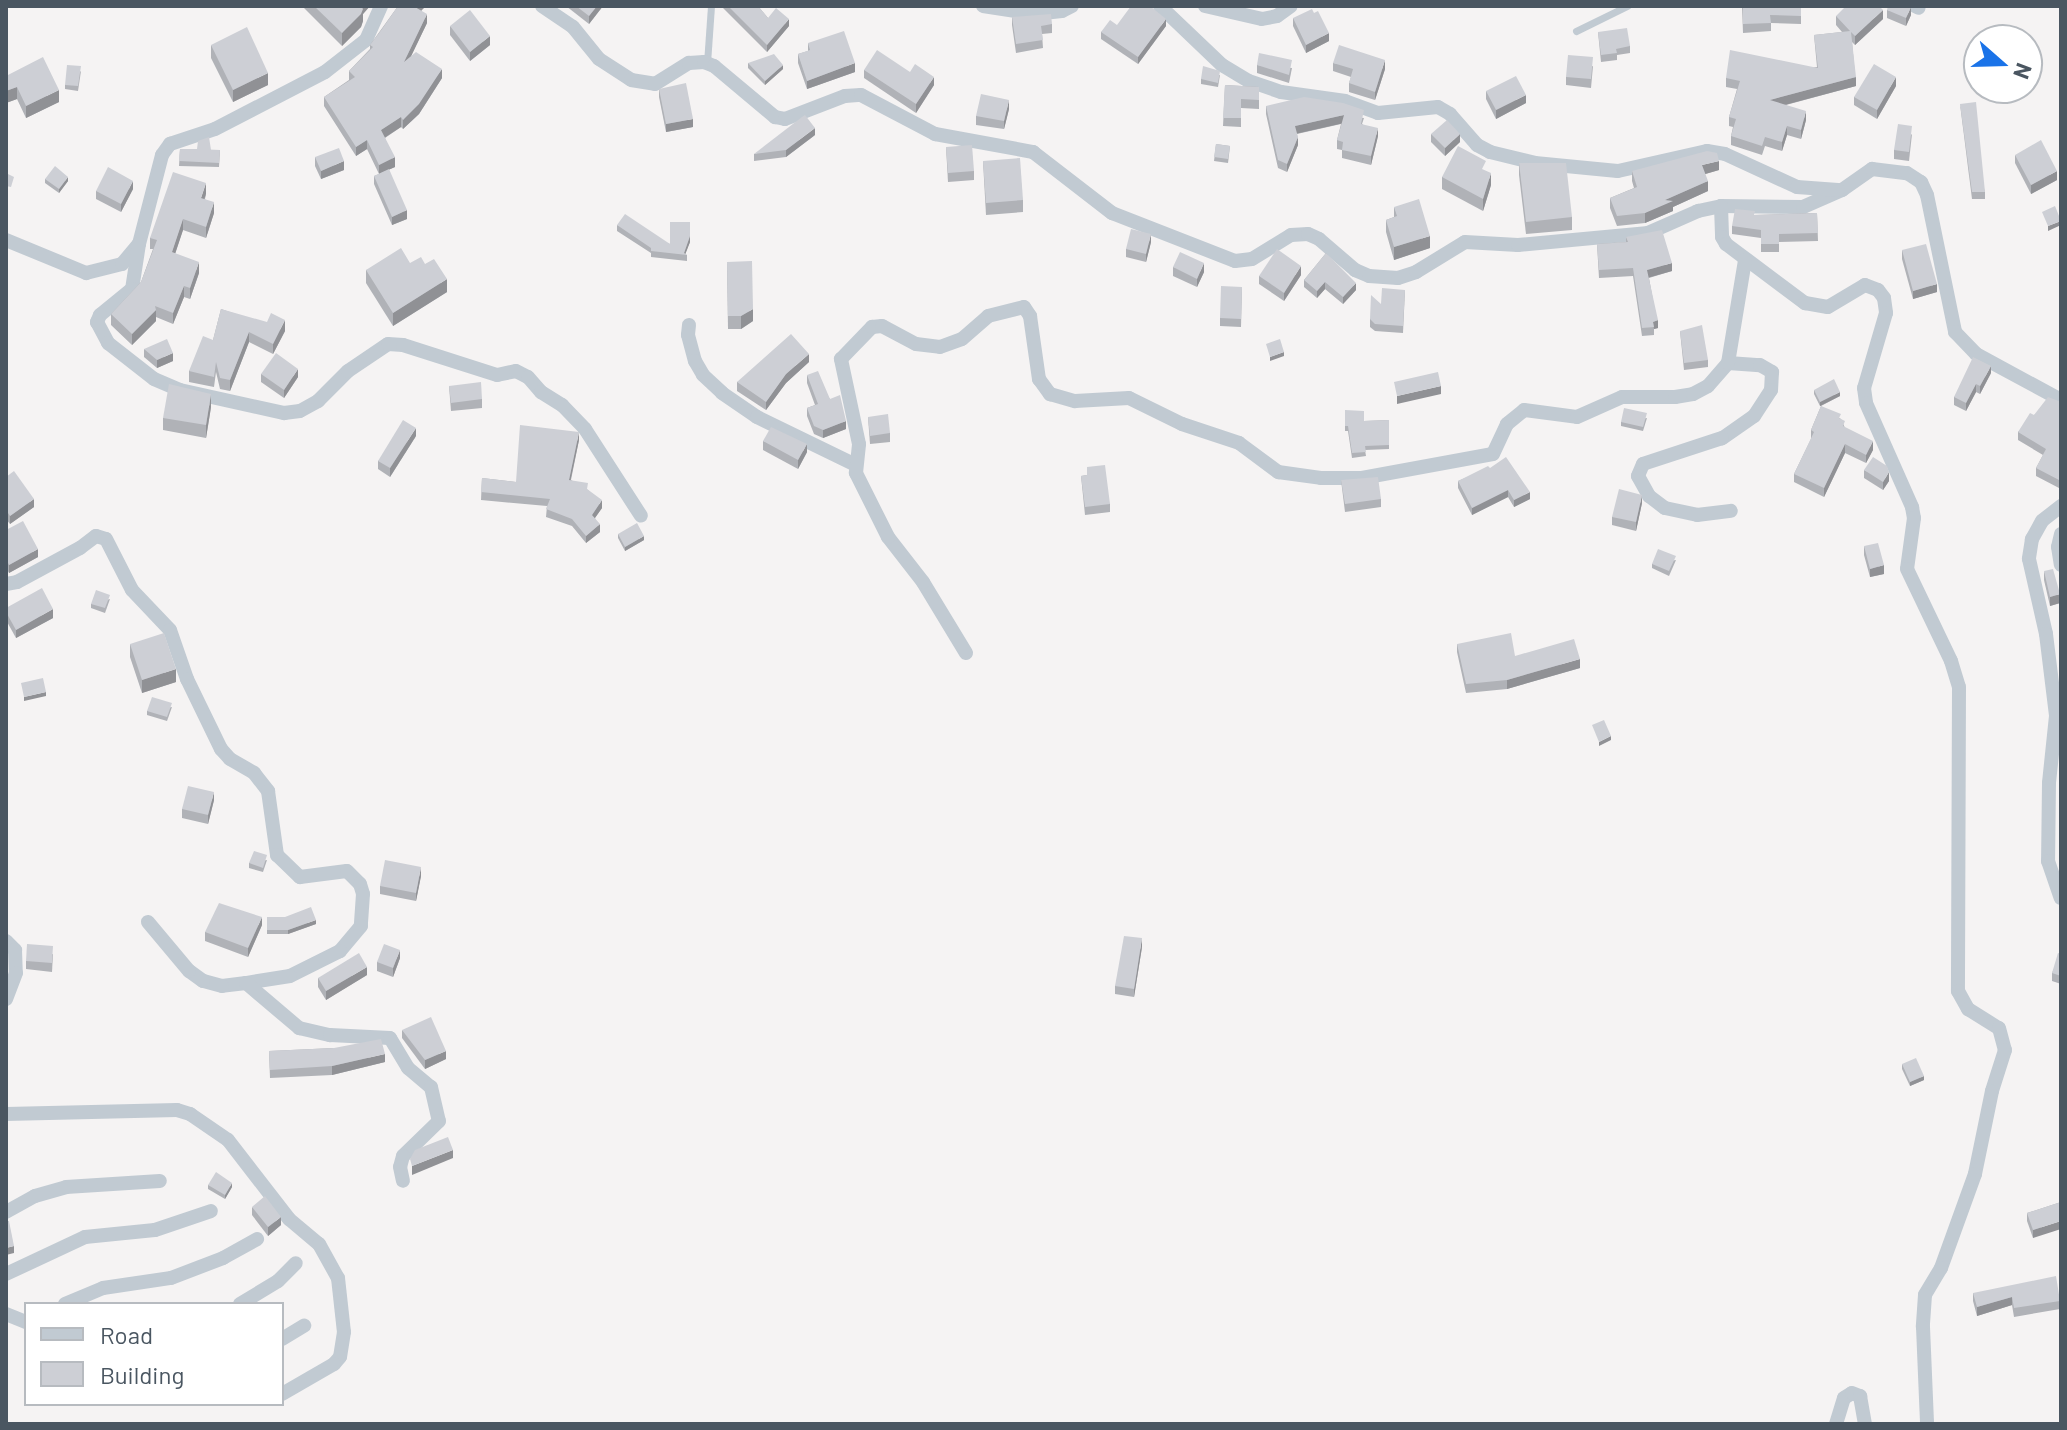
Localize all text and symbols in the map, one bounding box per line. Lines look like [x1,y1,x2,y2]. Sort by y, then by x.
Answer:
north arrow [1963,24,2043,104]
text: N [2009,60,2038,83]
legend [24,1302,284,1406]
text: Road [100,1320,153,1349]
text: Building [100,1360,184,1389]

